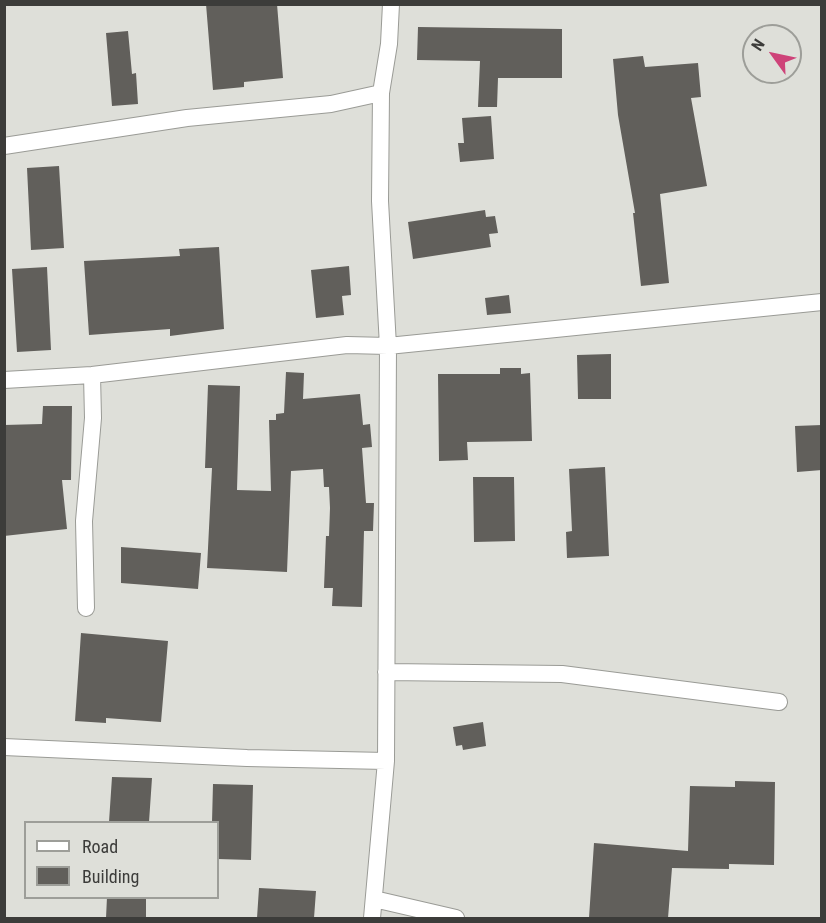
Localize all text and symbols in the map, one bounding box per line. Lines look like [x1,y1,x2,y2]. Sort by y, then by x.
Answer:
north arrow [742,24,802,84]
text: N [748,36,769,54]
legend [24,821,219,899]
text: Road [82,836,118,857]
text: Building [82,866,139,887]

